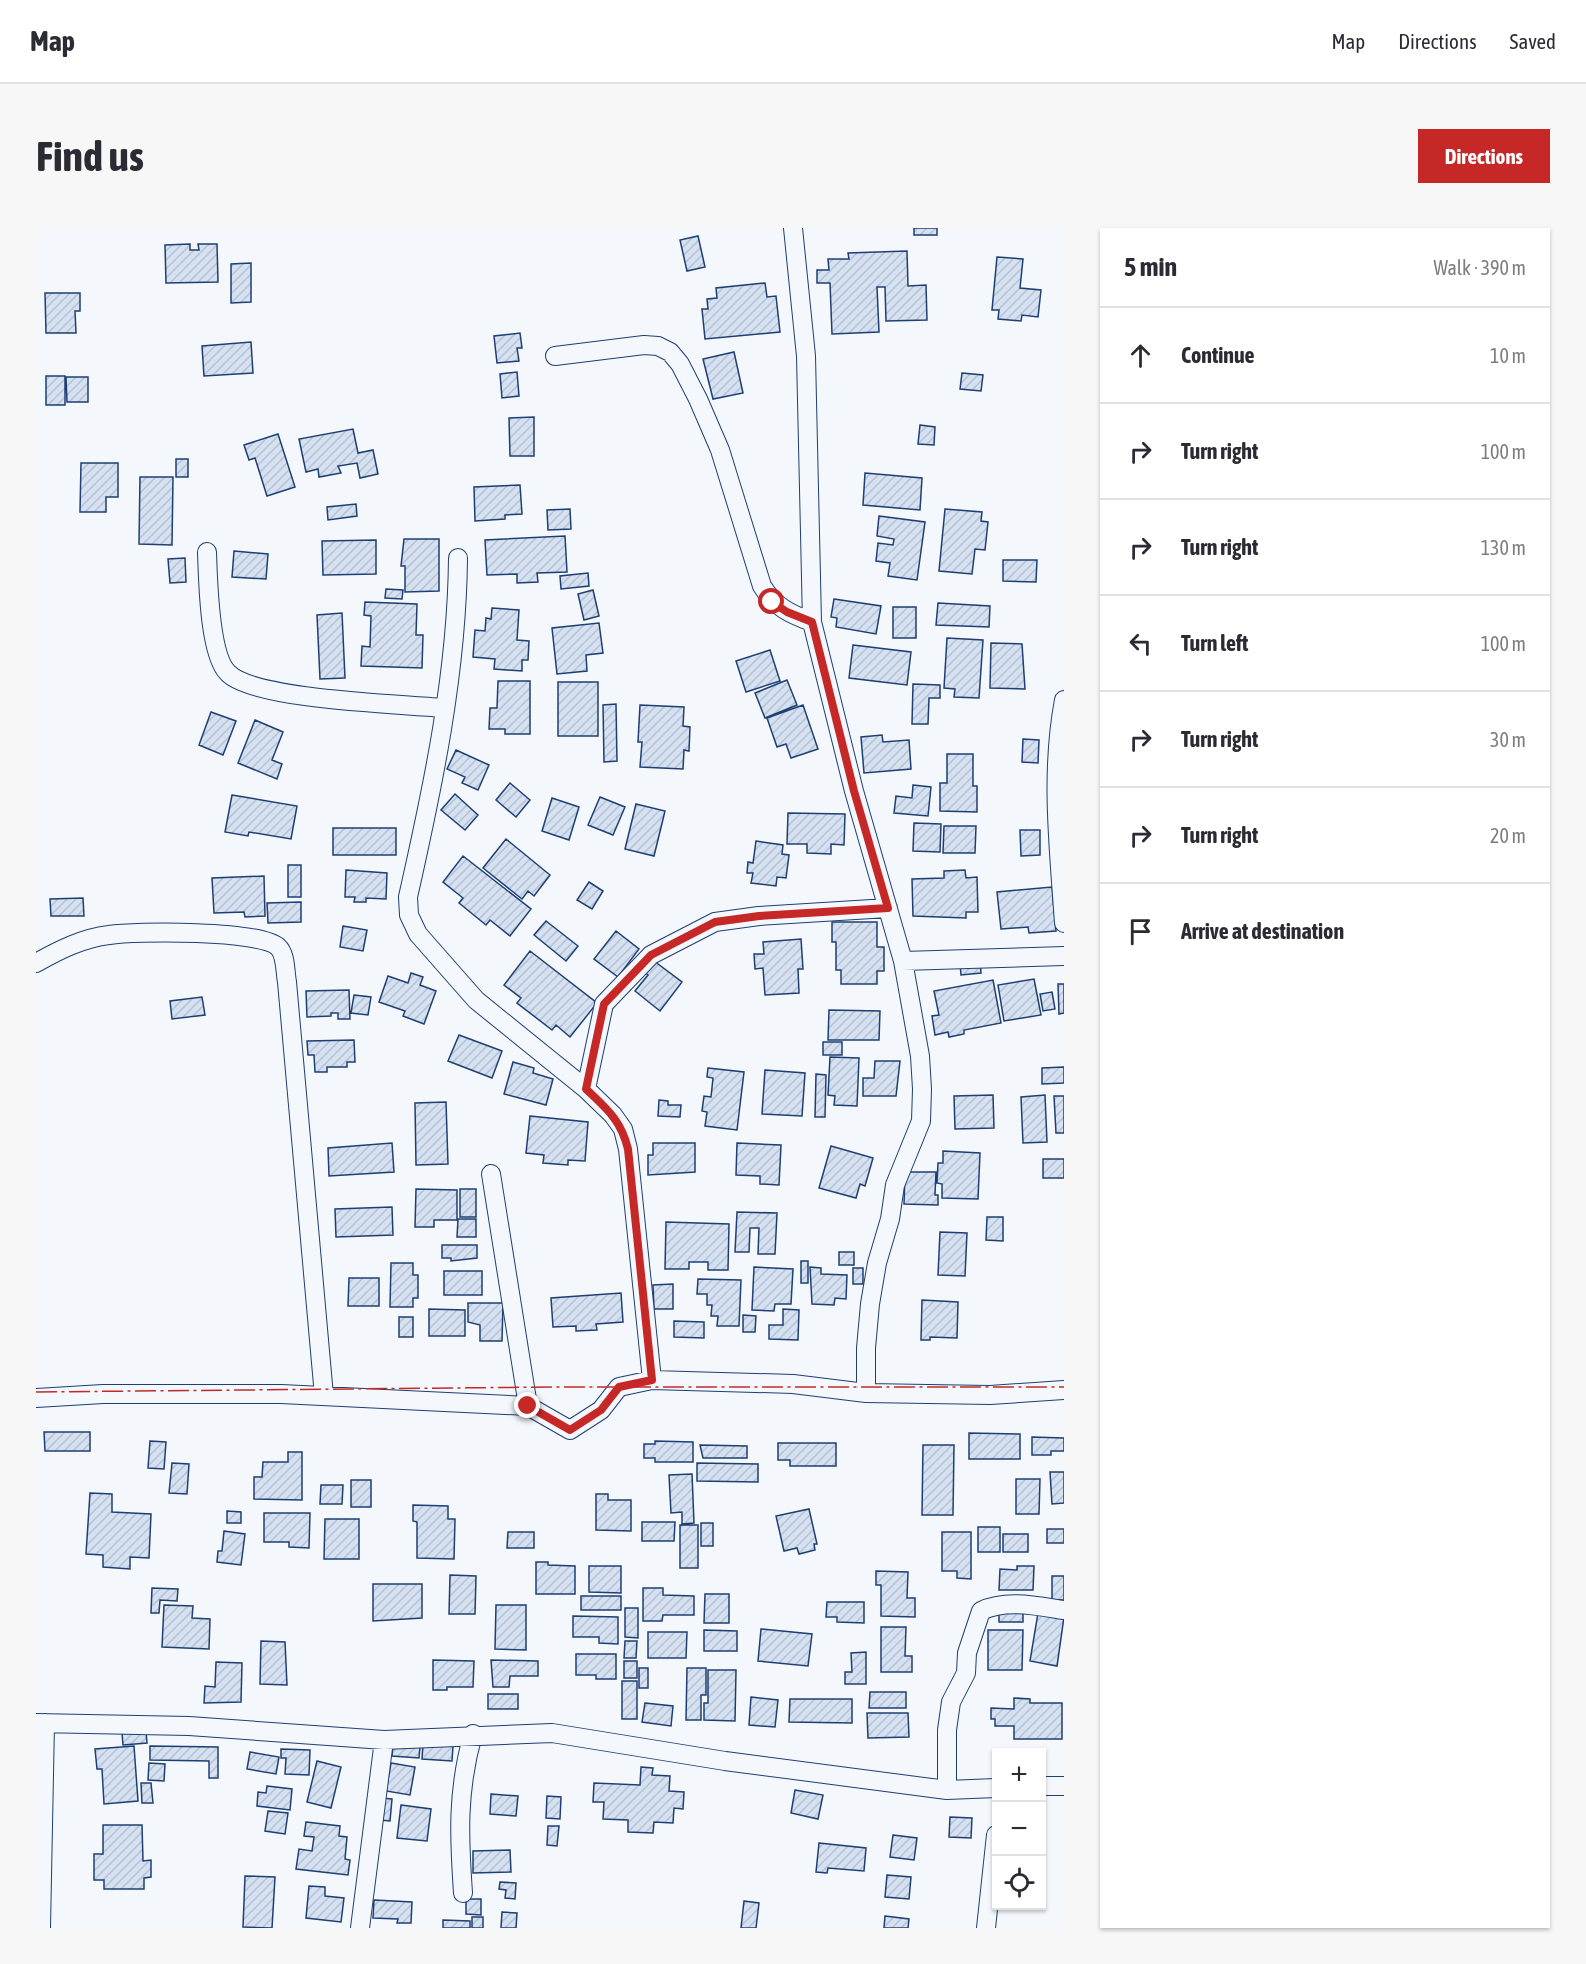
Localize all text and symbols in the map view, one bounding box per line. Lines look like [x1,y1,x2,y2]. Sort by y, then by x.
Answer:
text: Map [30,25,75,57]
text: Map [1331,29,1365,53]
text: Directions [1398,29,1477,53]
text: Saved [1510,29,1556,53]
button: Directions [1418,129,1550,183]
text: Find us [36,132,144,180]
text: 5 min [1124,252,1177,282]
text: Walk · 390 m [1434,256,1526,279]
icon: ahead [1124,339,1157,372]
text: Continue [1181,342,1255,368]
text: 10 m [1490,344,1526,367]
icon: right [1124,435,1157,468]
text: Turn right [1181,438,1258,464]
text: 100 m [1481,440,1526,463]
icon: right [1124,531,1157,564]
text: Turn right [1181,534,1258,560]
text: 130 m [1481,536,1526,559]
route start [758,588,784,614]
icon: left [1124,627,1157,660]
text: Turn left [1181,630,1248,656]
text: 100 m [1481,632,1526,655]
icon: right [1124,723,1157,756]
text: Turn right [1181,726,1258,752]
text: 30 m [1490,728,1526,751]
icon: right [1124,819,1157,852]
text: Turn right [1181,822,1258,848]
text: 20 m [1490,824,1526,847]
icon: arrive [1124,915,1157,948]
text: Arrive at destination [1181,918,1344,944]
route end [514,1392,540,1418]
map controls [992,1748,1046,1910]
button: + [992,1748,1046,1802]
button: − [992,1802,1046,1856]
button: locate [992,1856,1046,1910]

